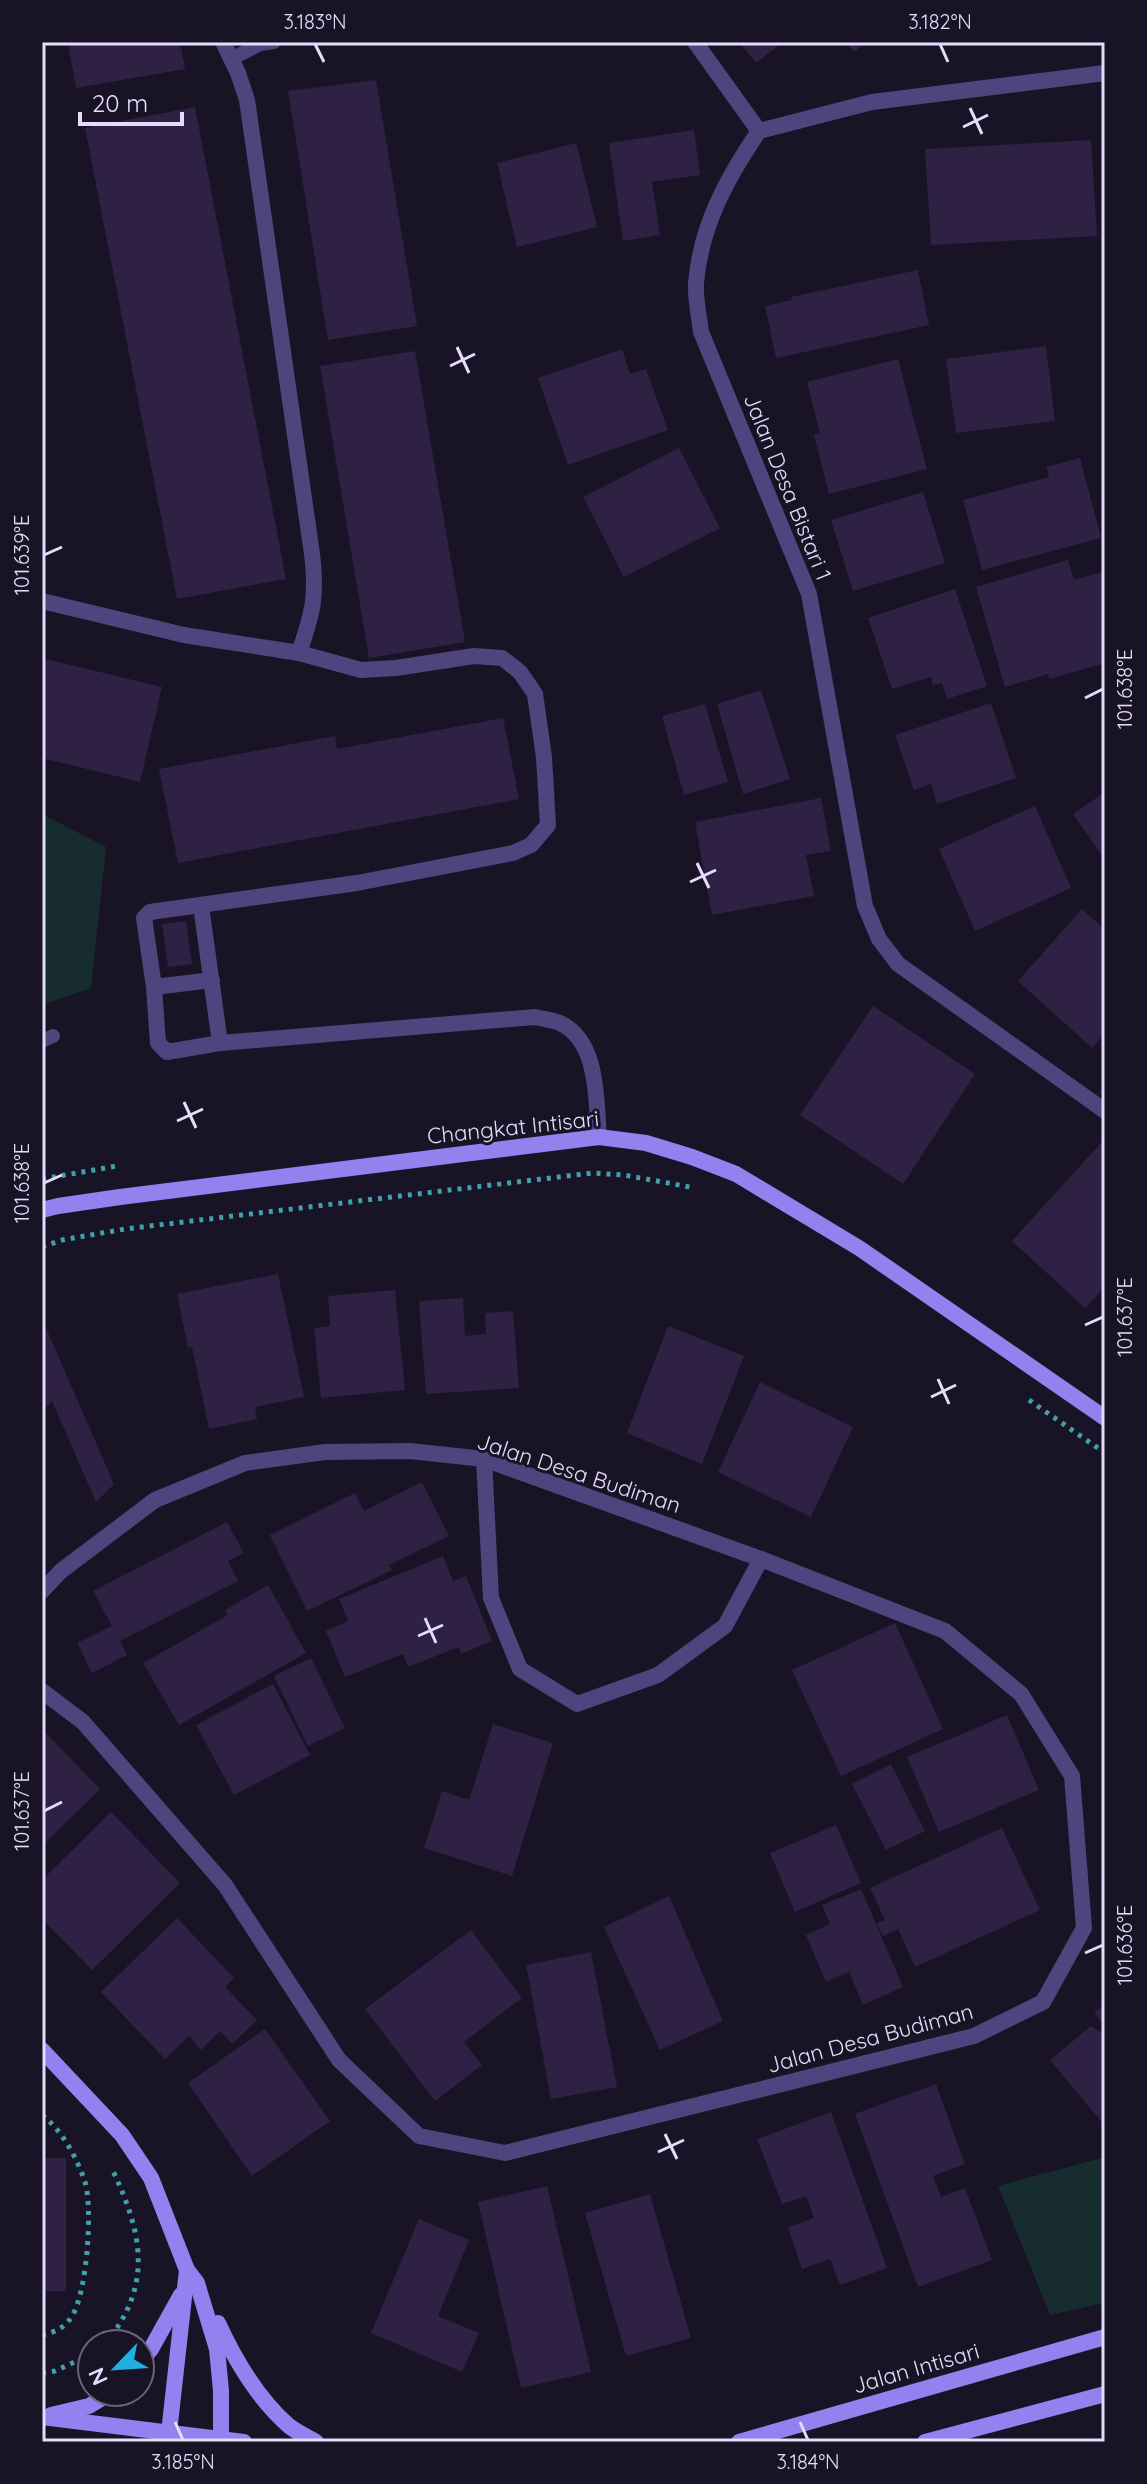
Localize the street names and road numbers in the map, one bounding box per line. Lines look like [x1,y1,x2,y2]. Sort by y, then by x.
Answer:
street label: Jalan Desa Bistari 1 [738,390,838,584]
street label: Changkat Intisari [426,1104,600,1150]
street label: Jalan Desa Budiman [474,1427,684,1519]
street label: Jalan Desa Budiman [764,1997,976,2079]
street label: Jalan Intisari [849,2337,983,2399]

